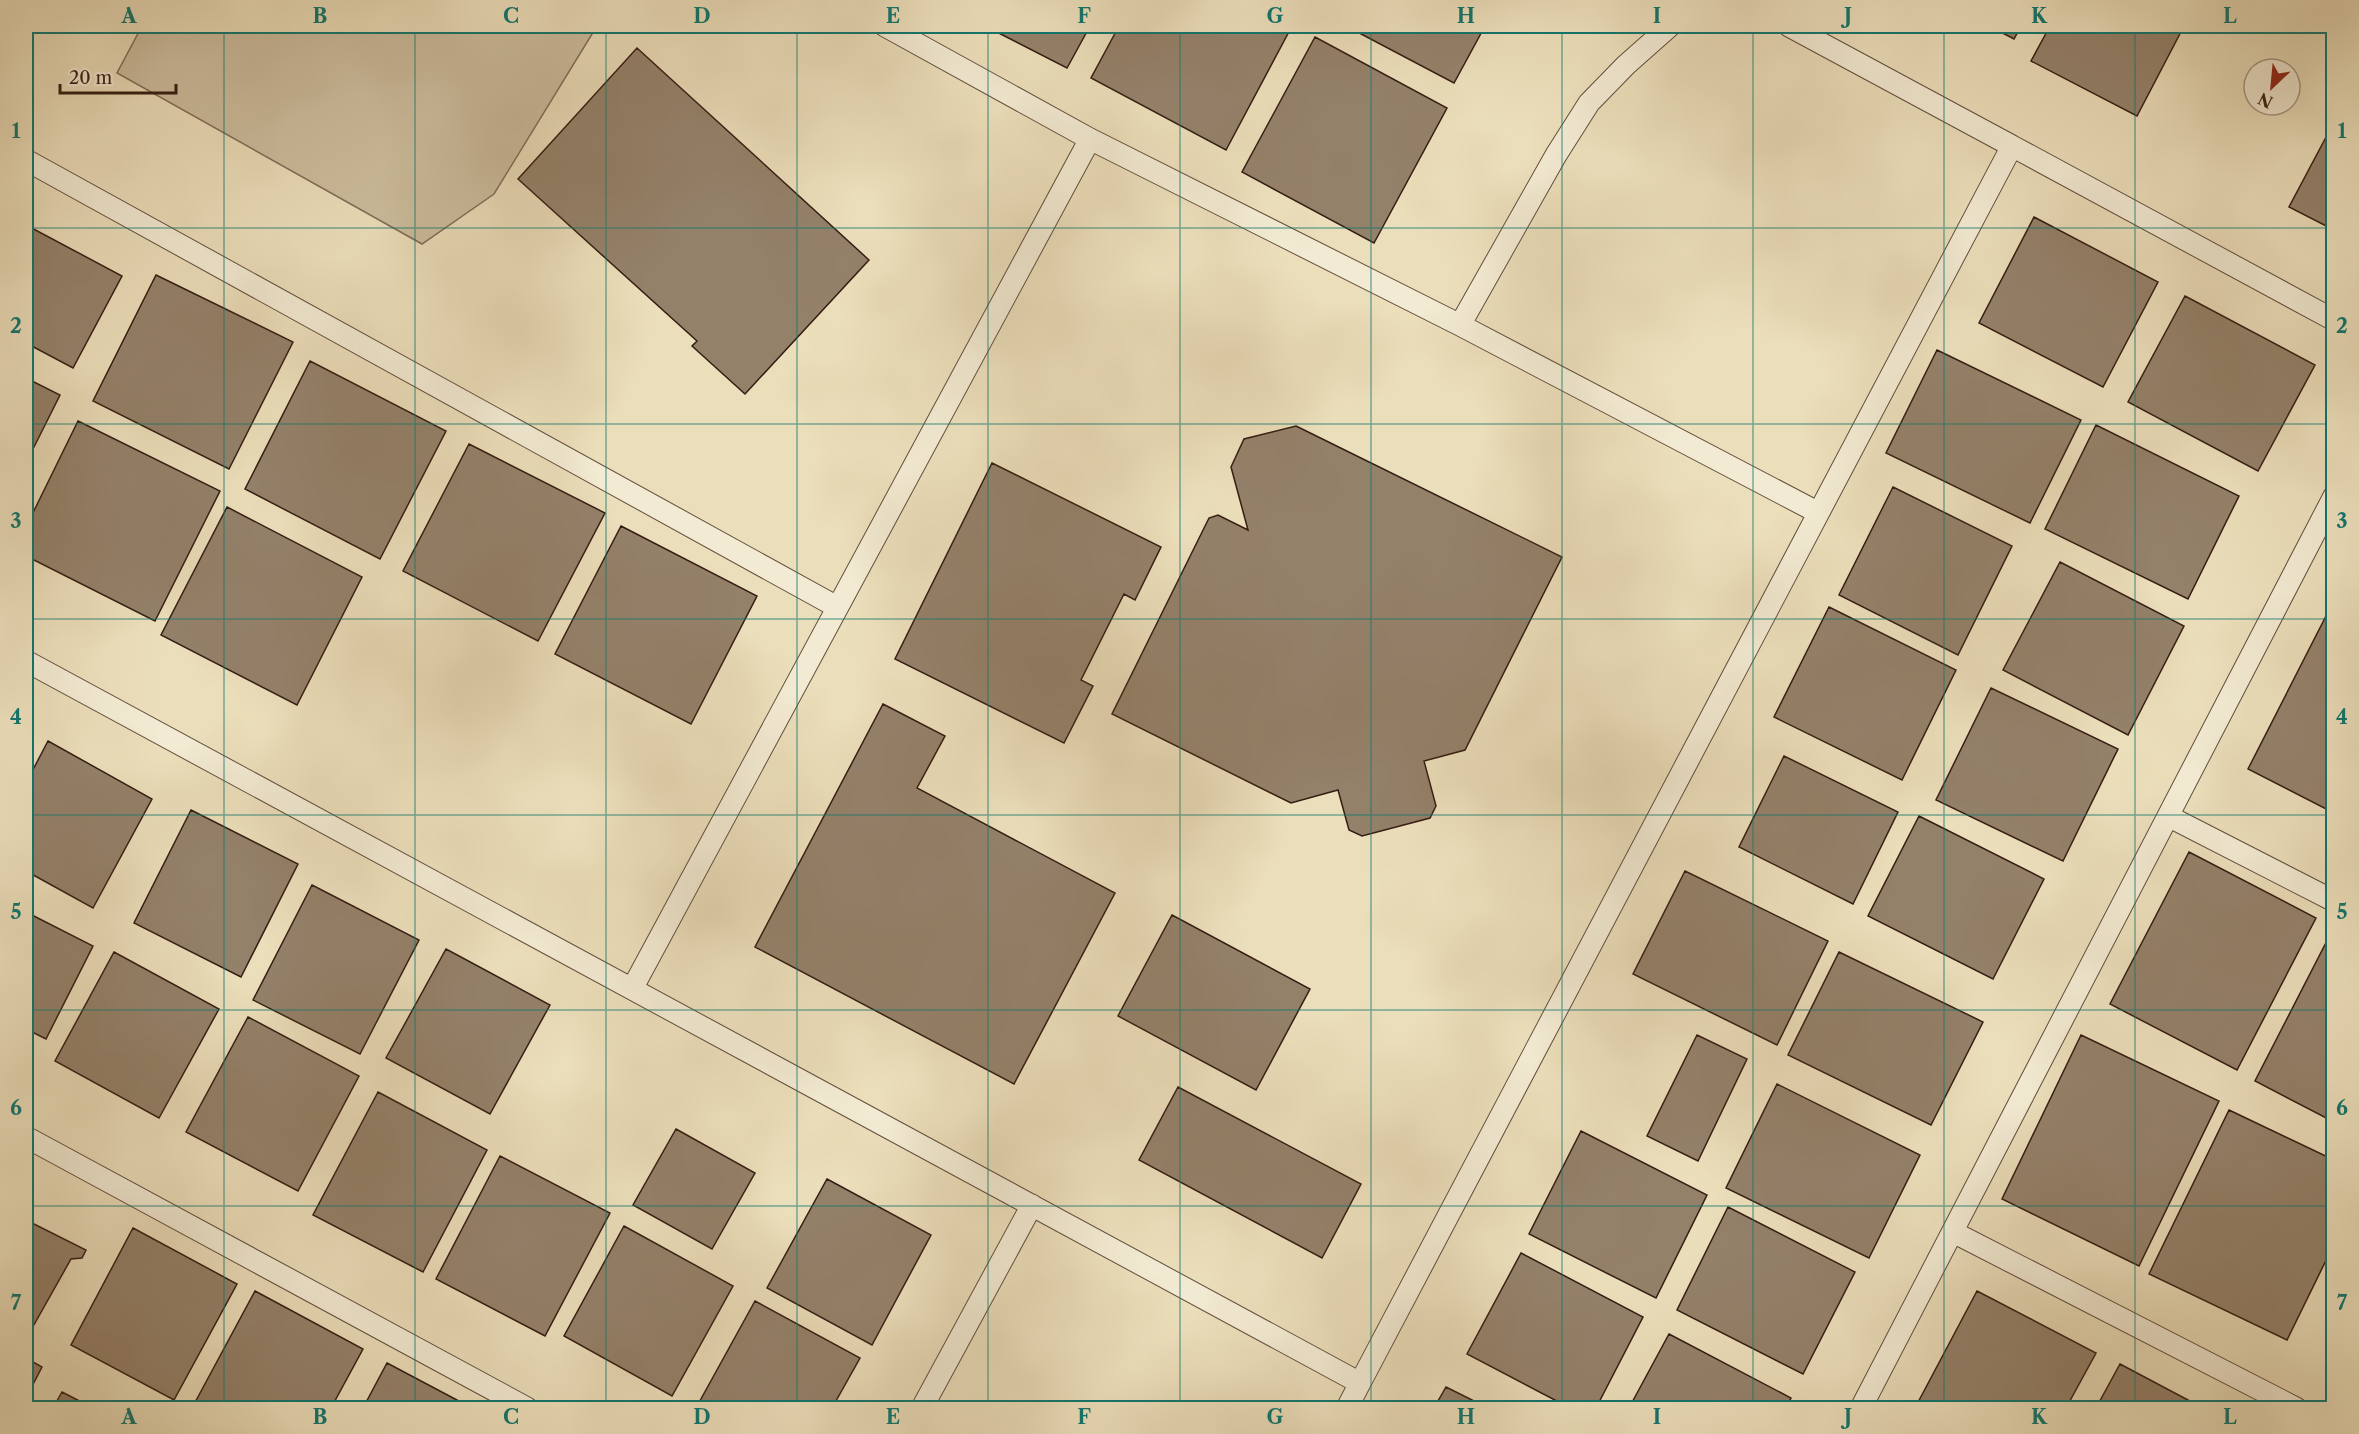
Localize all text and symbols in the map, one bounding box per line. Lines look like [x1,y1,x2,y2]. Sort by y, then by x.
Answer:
text: A [120,4,137,28]
text: B [313,4,328,28]
text: C [503,4,519,28]
text: D [693,4,711,28]
text: E [886,4,900,28]
text: F [1077,4,1091,28]
text: G [1267,4,1284,28]
text: H [1457,4,1475,28]
text: I [1653,4,1661,28]
text: J [1840,4,1852,28]
text: K [2031,4,2048,28]
text: L [2223,4,2237,28]
scale bar [60,57,176,95]
north arrow [2242,57,2302,117]
text: 20 m [69,67,113,89]
text: N [2255,88,2276,113]
text: 1 [12,119,21,143]
text: 1 [2338,119,2347,143]
text: 2 [10,314,22,338]
text: 2 [2336,314,2348,338]
text: 3 [10,509,22,533]
text: 3 [2336,509,2348,533]
text: 4 [10,705,22,729]
text: 4 [2336,705,2348,729]
text: 5 [10,900,22,924]
text: 5 [2336,900,2348,924]
text: 6 [10,1096,22,1120]
text: 6 [2336,1096,2348,1120]
text: 7 [11,1291,22,1315]
text: 7 [2337,1291,2348,1315]
text: A [120,1405,137,1429]
text: B [313,1405,328,1429]
text: C [503,1405,519,1429]
text: D [693,1405,711,1429]
text: E [886,1405,900,1429]
text: F [1077,1405,1091,1429]
text: G [1267,1405,1284,1429]
text: H [1457,1405,1475,1429]
text: I [1653,1405,1661,1429]
text: J [1840,1405,1852,1429]
text: K [2031,1405,2048,1429]
text: L [2223,1405,2237,1429]

